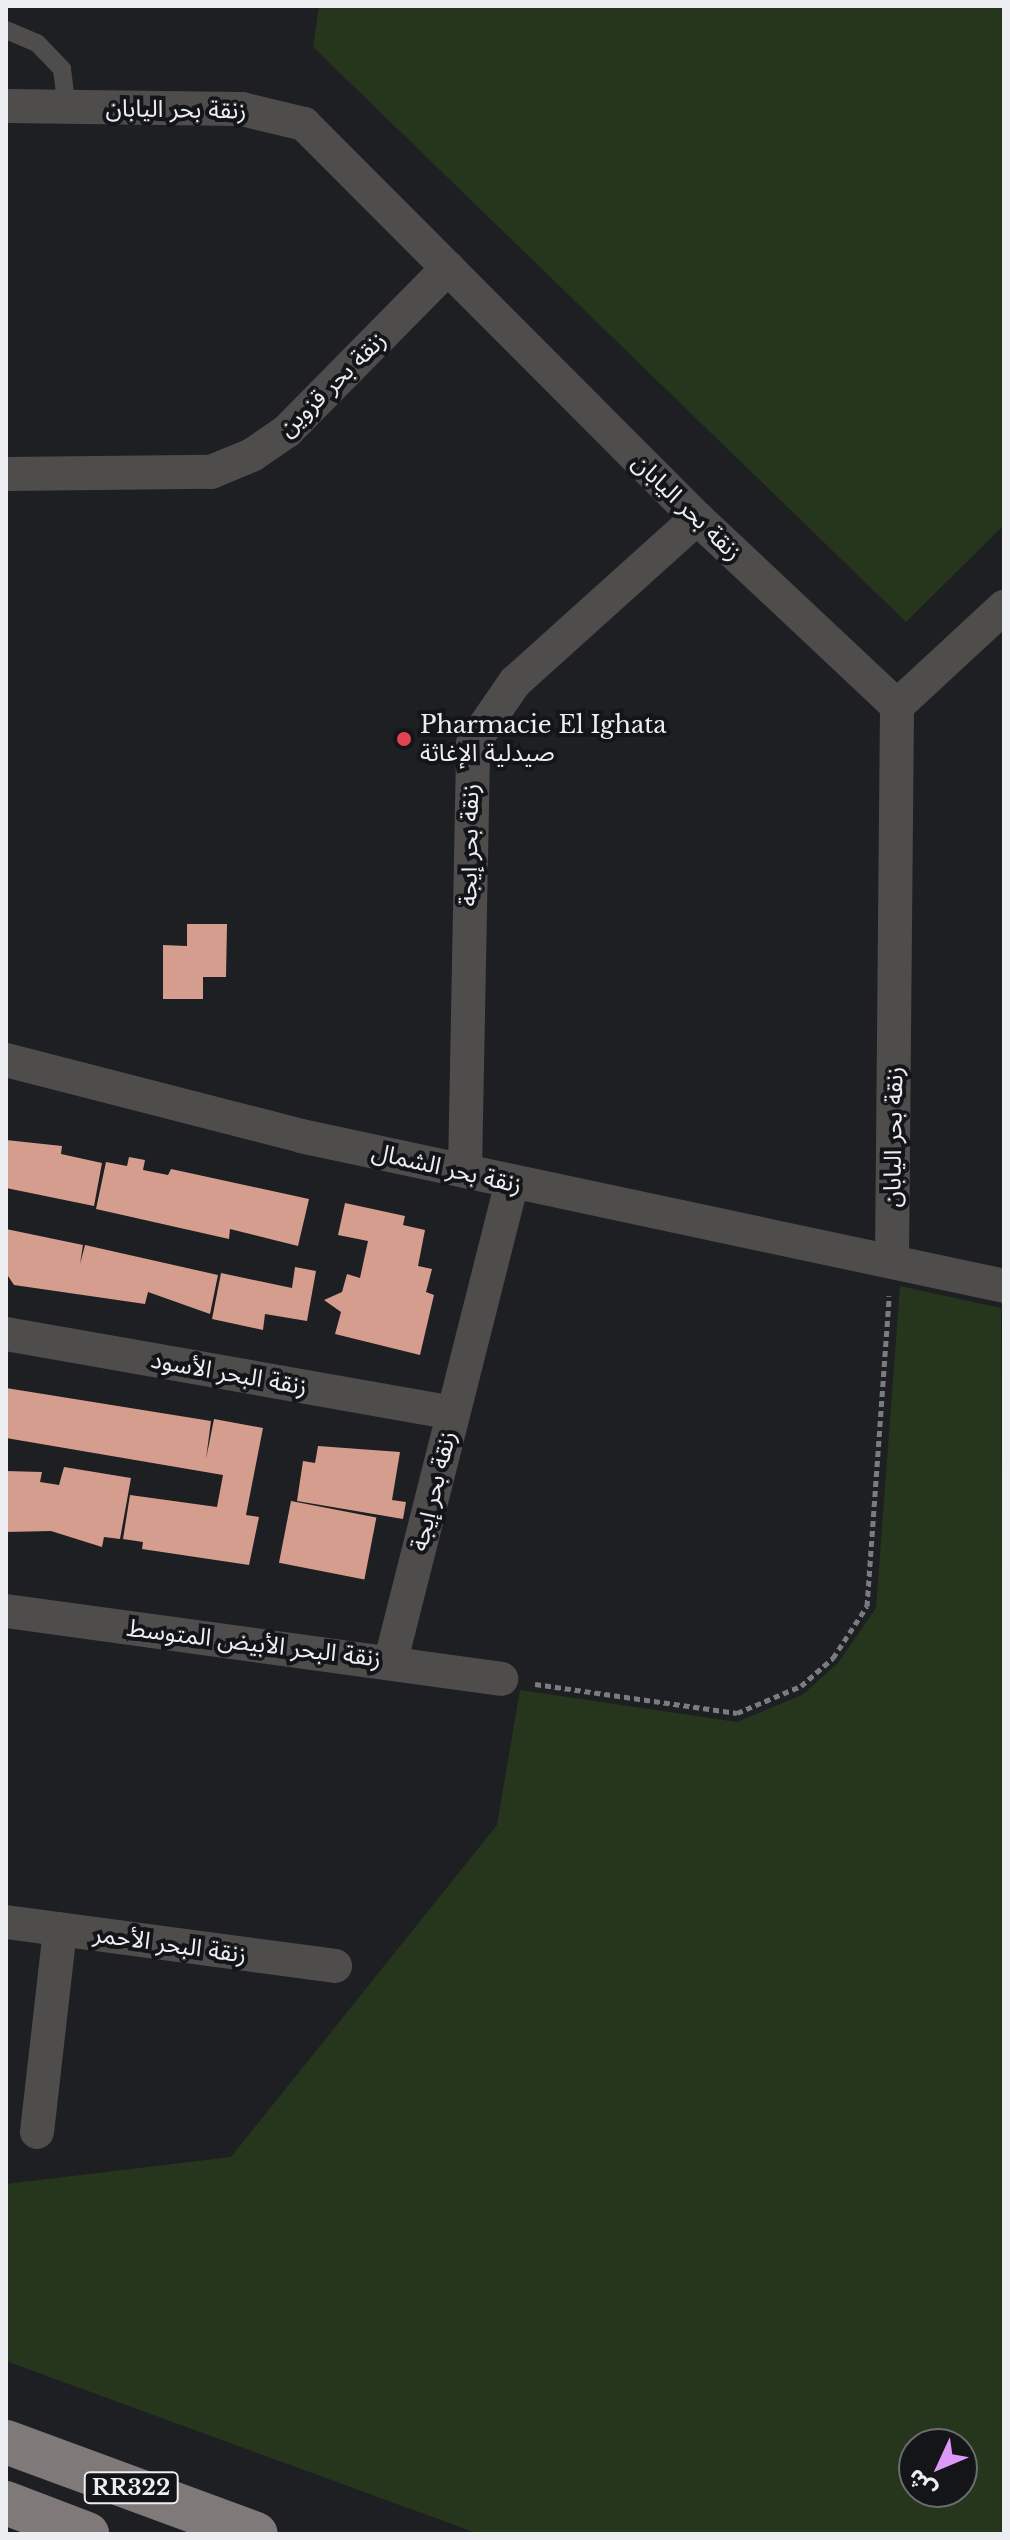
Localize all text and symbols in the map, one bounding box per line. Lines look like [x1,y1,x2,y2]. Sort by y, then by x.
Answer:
street label: زنقة بحر اليابان [105,93,247,125]
street label: زنقة بحر قزوين [272,325,392,443]
street label: زنقة بحر اليابان [626,448,748,566]
place label: Pharmacie El Ighata صيدلية الإغاثة [420,711,667,767]
marker: Pharmacie El Ighata صيدلية الإغاثة [395,730,413,748]
street label: زنقة بحر إيجة [454,783,484,907]
street label: زنقة بحر اليابان [877,1066,909,1208]
street label: زنقة بحر الشمال [369,1137,525,1199]
street label: زنقة البحر الأسود [149,1345,309,1401]
street label: زنقة بحر إيجة [404,1428,462,1554]
street label: زنقة البحر الأبيض المتوسط [125,1613,383,1673]
street label: زنقة البحر الأحمر [92,1919,248,1969]
north arrow [898,2428,978,2508]
text: ش [902,2463,942,2504]
road number: RR322 [83,2470,179,2506]

